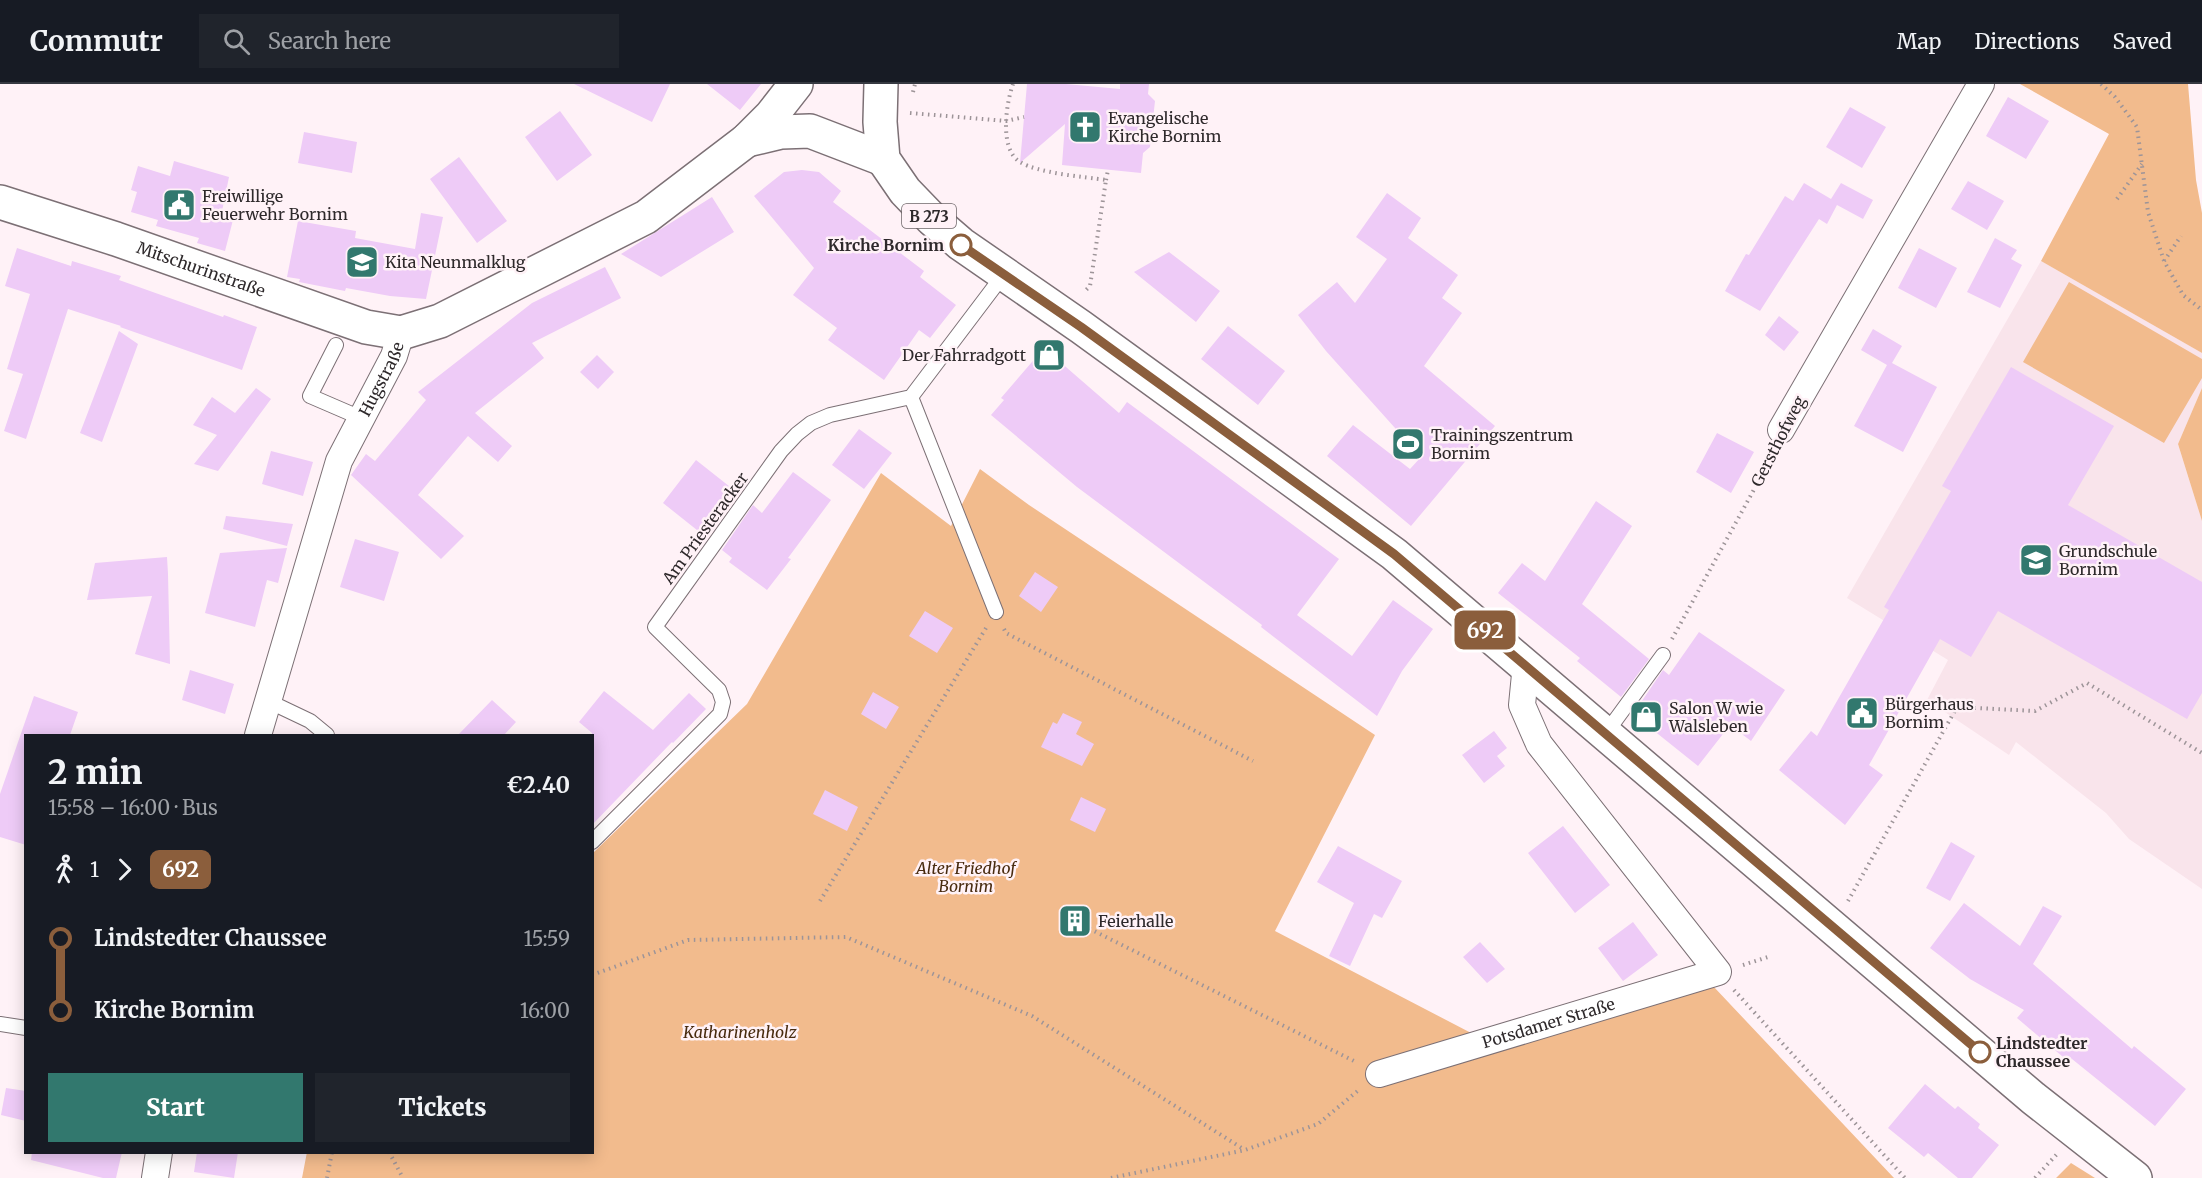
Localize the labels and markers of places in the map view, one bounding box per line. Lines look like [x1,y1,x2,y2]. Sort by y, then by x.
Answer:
place label: Evangelische Kirche Bornim [1108,108,1221,146]
church icon: Evangelische Kirche Bornim [1067,109,1103,145]
place label: Freiwillige Feuerwehr Bornim [202,186,348,224]
public building icon: Freiwillige Feuerwehr Bornim [161,187,197,223]
marker: Kirche Bornim [950,234,972,256]
place label: Kirche Bornim [827,235,944,255]
school or university icon: Kita Neunmalklug [344,244,380,280]
place label: Kita Neunmalklug [385,252,526,272]
shop icon: Der Fahrradgott [1031,337,1067,373]
place label: Der Fahrradgott [902,345,1027,365]
place label: Trainingszentrum Bornim [1431,425,1573,463]
sports icon: Trainingszentrum Bornim [1390,426,1426,462]
place label: Grundschule Bornim [2059,541,2157,579]
school or university icon: Grundschule Bornim [2018,542,2054,578]
place label: Bürgerhaus Bornim [1885,694,1974,732]
public building icon: Bürgerhaus Bornim [1844,695,1880,731]
place label: Salon W wie Walsleben [1668,698,1763,736]
shop icon: Salon W wie Walsleben [1628,699,1664,735]
building icon: Feierhalle [1057,903,1093,939]
place label: Feierhalle [1098,911,1173,931]
place label: Lindstedter Chaussee [1996,1033,2088,1071]
marker: Lindstedter Chaussee [1969,1041,1991,1063]

